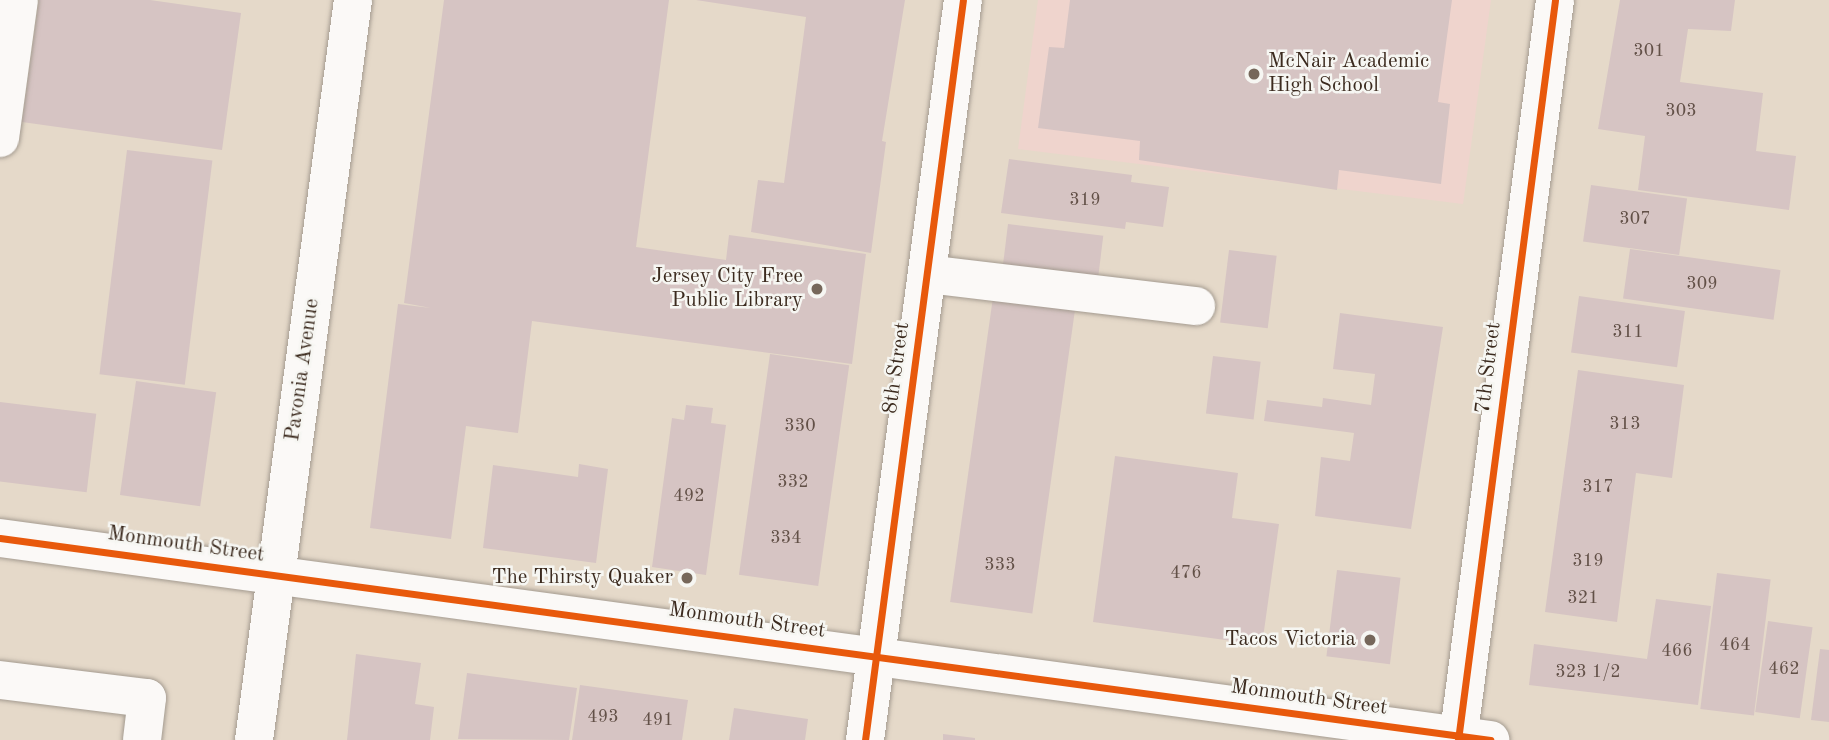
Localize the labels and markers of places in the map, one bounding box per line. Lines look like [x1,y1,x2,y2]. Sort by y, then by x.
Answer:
place label: McNair Academic High School [1268,49,1429,99]
marker: McNair Academic High School [1246,66,1262,82]
place label: Jersey City Free Public Library [651,264,803,314]
marker: Jersey City Free Public Library [809,281,825,297]
place label: The Thirsty Quaker [491,565,673,591]
marker: The Thirsty Quaker [679,570,695,586]
place label: Tacos Victoria [1225,627,1356,653]
marker: Tacos Victoria [1362,632,1378,648]

